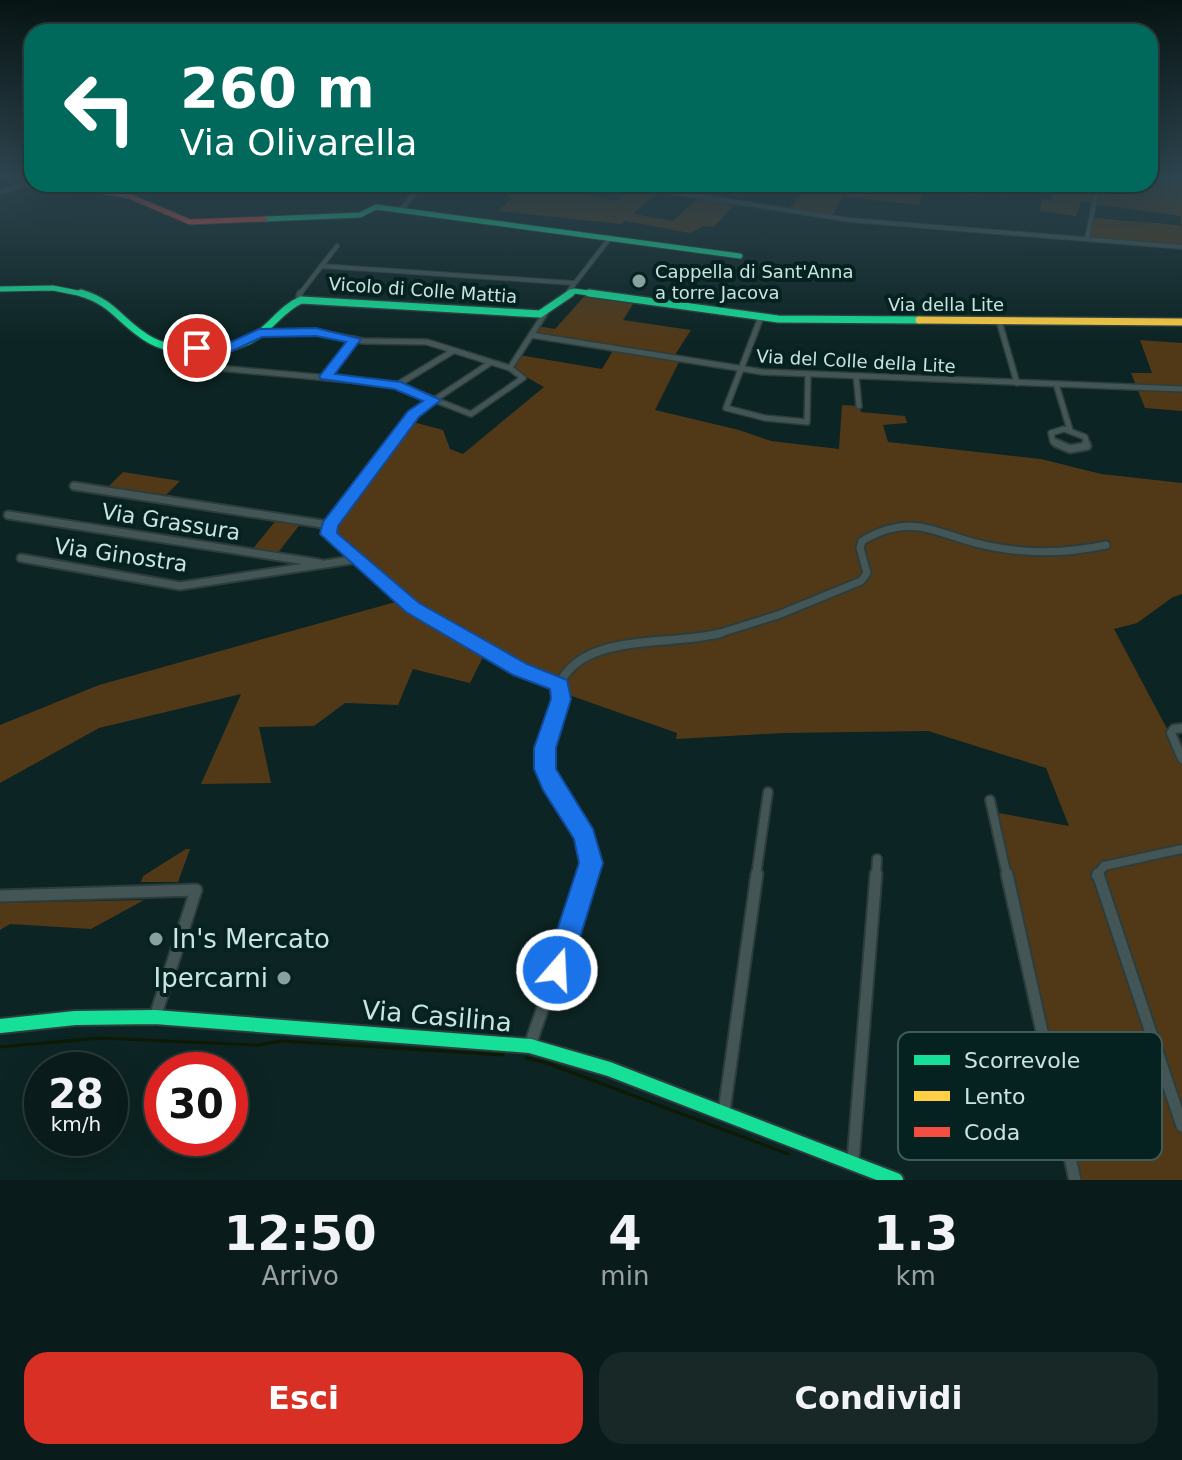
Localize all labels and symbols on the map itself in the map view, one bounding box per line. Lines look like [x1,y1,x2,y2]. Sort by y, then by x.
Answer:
place label: Cappella di Sant'Anna a torre Jacova [655,261,853,303]
marker: Cappella di Sant'Anna a torre Jacova [630,272,648,290]
street label: Vicolo di Colle Mattia [328,273,518,307]
street label: Via della Lite [888,294,1004,315]
pin [163,314,231,382]
street label: Via del Colle della Lite [756,345,956,377]
street label: Via Grassura [100,499,242,545]
street label: Via Ginostra [53,533,189,577]
place label: In's Mercato [172,924,330,954]
position arrow [515,928,599,1012]
marker: In's Mercato [147,930,165,948]
place label: Ipercarni [154,963,268,993]
marker: Ipercarni [275,969,293,987]
street label: Via Casilina [361,995,513,1037]
legend [898,1032,1162,1160]
text: Scorrevole [964,1048,1080,1073]
speed limit sign: 30 [144,1052,248,1156]
text: Lento [964,1084,1025,1109]
text: Coda [964,1120,1020,1145]

